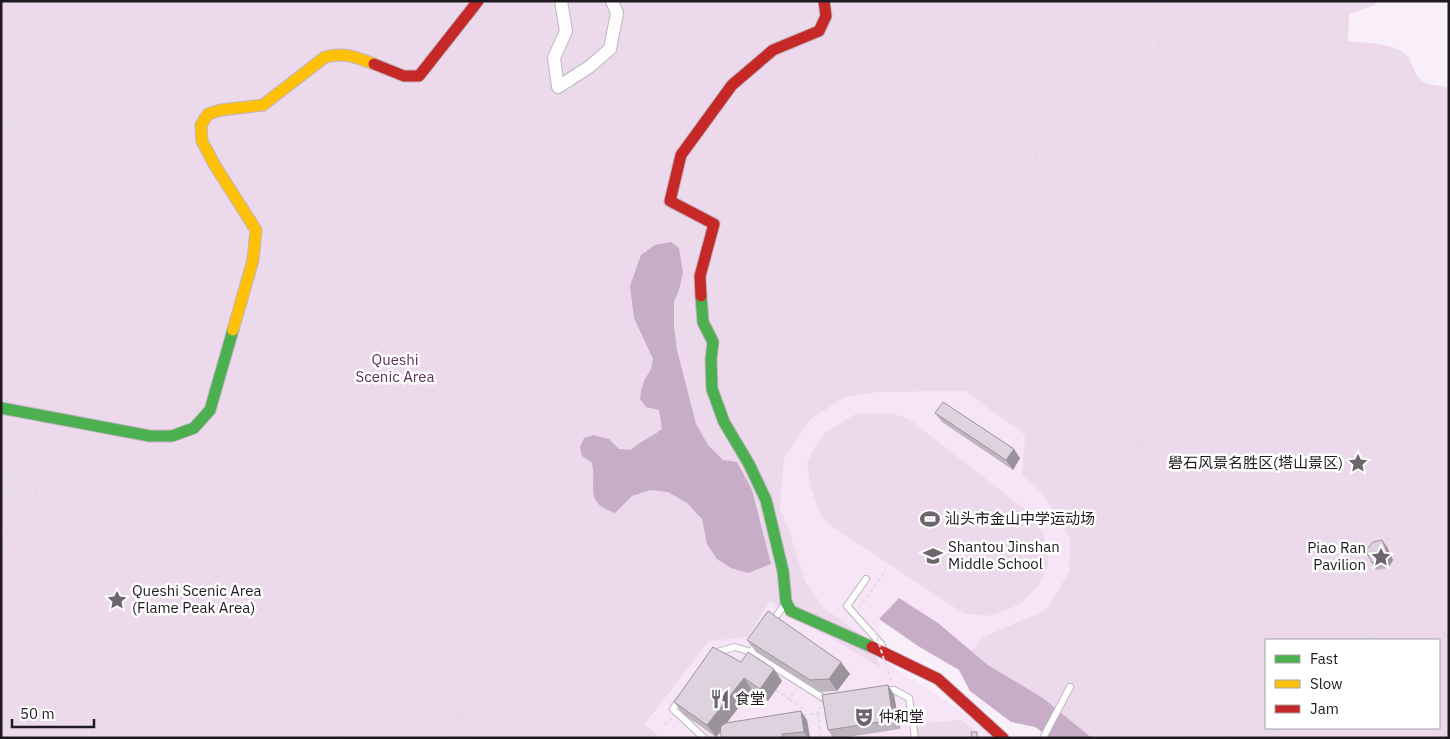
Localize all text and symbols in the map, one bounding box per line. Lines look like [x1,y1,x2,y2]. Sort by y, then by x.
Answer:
park label: Queshi Scenic Area [355,350,435,386]
place icon: 礐石风景名胜区(塔山景区) [1347,452,1369,474]
place label: 礐石风景名胜区(塔山景区) [1168,453,1343,472]
sports icon: 汕头市金山中学运动场 [919,508,941,530]
place label: 汕头市金山中学运动场 [945,509,1095,528]
place label: Shantou Jinshan Middle School [948,537,1060,573]
place label: Piao Ran Pavilion [1307,538,1366,574]
school or university icon: Shantou Jinshan Middle School [922,545,944,567]
place icon: Piao Ran Pavilion [1370,546,1392,568]
place label: Queshi Scenic Area (Flame Peak Area) [132,581,262,617]
place icon: Queshi Scenic Area (Flame Peak Area) [106,589,128,611]
legend [1265,639,1440,729]
text: Fast [1310,649,1338,668]
text: Slow [1310,674,1343,693]
restaurant icon: 食堂 [709,688,731,710]
place label: 食堂 [735,689,765,708]
scale bar [12,696,95,728]
text: Jam [1310,699,1339,718]
text: 50 m [20,704,55,723]
theatre icon: 仲和堂 [853,706,875,728]
place label: 仲和堂 [879,707,924,726]

